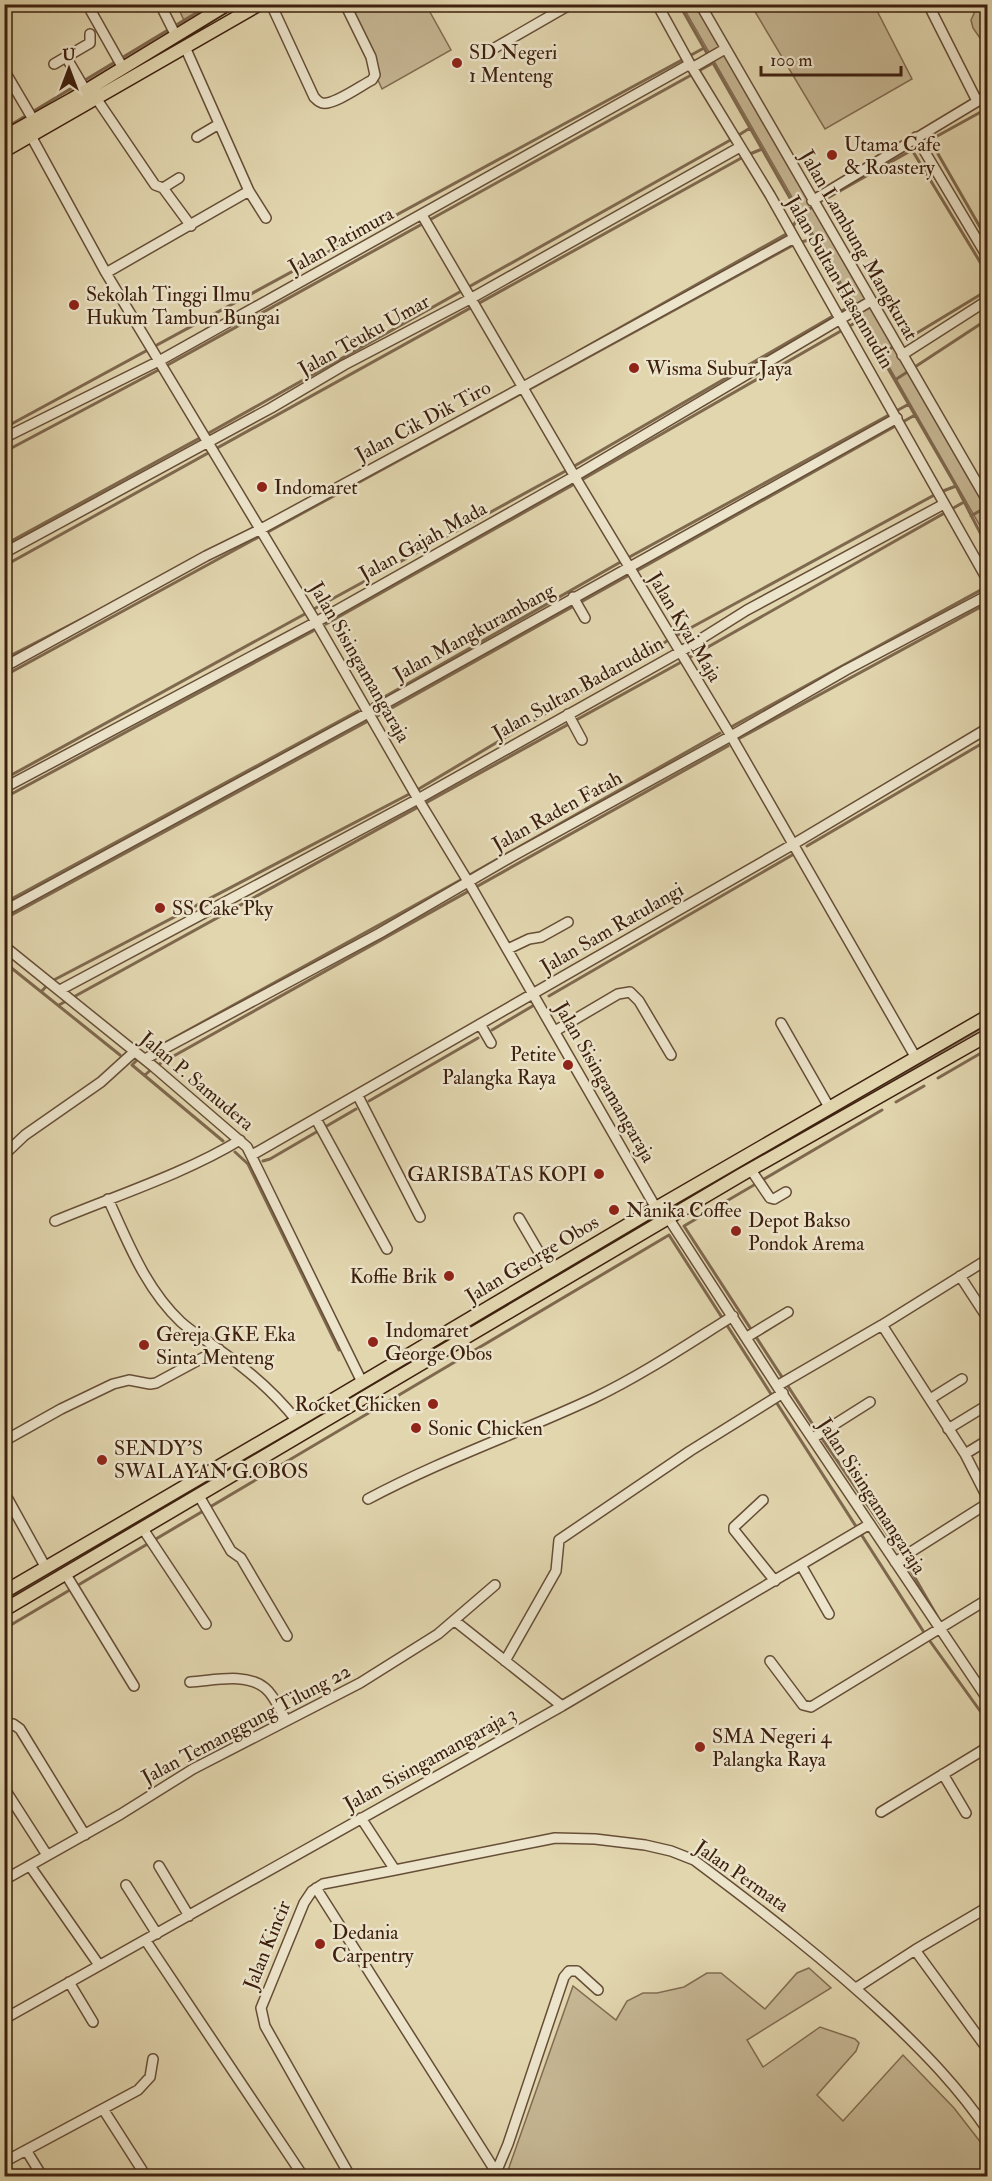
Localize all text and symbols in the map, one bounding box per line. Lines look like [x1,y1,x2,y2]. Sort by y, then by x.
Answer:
north arrow [39,39,99,99]
scale bar [761,39,900,77]
place label: SD Negeri 1 Menteng [469,40,557,88]
text: U [62,45,76,65]
text: 100 m [770,49,813,72]
marker: SD Negeri 1 Menteng [450,56,464,70]
place label: Utama Cafe & Roastery [844,132,941,180]
street label: Jalan Lambung Mangkurat [794,144,924,345]
marker: Utama Cafe & Roastery [825,148,839,162]
street label: Jalan Sultan Hasannudin [780,190,900,373]
street label: Jalan Patimura [283,200,399,280]
place label: Sekolah Tinggi Ilmu Hukum Tambun Bungai [86,282,280,330]
street label: Jalan Teuku Umar [293,288,434,382]
marker: Sekolah Tinggi Ilmu Hukum Tambun Bungai [67,298,81,312]
place label: Wisma Subur Jaya [645,356,793,381]
marker: Wisma Subur Jaya [627,361,641,375]
street label: Jalan Cik Dik Tiro [350,375,495,468]
place label: Indomaret [274,475,358,500]
marker: Indomaret [255,480,269,494]
street label: Jalan Gajah Mada [354,495,492,587]
street label: Jalan Kyai Maja [642,567,728,687]
street label: Jalan Sisingamangaraja [303,576,417,747]
street label: Jalan Mangkurambang [388,577,560,687]
street label: Jalan Sultan Badaruddin [487,631,668,746]
street label: Jalan Raden Fatah [487,765,627,857]
street label: Jalan Sam Ratulangi [535,877,688,980]
place label: SS Cake Pky [172,896,274,921]
marker: SS Cake Pky [153,901,167,915]
street label: Jalan Sisingamangaraja [548,996,662,1167]
street label: Jalan P. Samudera [134,1025,260,1137]
place label: Petite Palangka Raya [442,1042,557,1090]
marker: Petite Palangka Raya [561,1058,575,1072]
place label: GARISBATAS KOPI [407,1162,587,1187]
marker: GARISBATAS KOPI [592,1167,606,1181]
place label: Nanika Coffee [626,1198,742,1223]
marker: Nanika Coffee [607,1203,621,1217]
place label: Depot Bakso Pondok Arema [748,1208,865,1256]
street label: Jalan George Obos [460,1209,603,1309]
marker: Depot Bakso Pondok Arema [729,1224,743,1238]
place label: Koffie Brik [350,1264,437,1289]
marker: Koffie Brik [442,1269,456,1283]
place label: Indomaret George Obos [385,1318,492,1366]
place label: Gereja GKE Eka Sinta Menteng [156,1322,296,1370]
marker: Indomaret George Obos [366,1335,380,1349]
marker: Gereja GKE Eka Sinta Menteng [137,1338,151,1352]
place label: Rocket Chicken [295,1392,421,1417]
marker: Rocket Chicken [426,1397,440,1411]
street label: Jalan Sisingamangaraja [812,1412,932,1579]
place label: Sonic Chicken [428,1416,543,1441]
marker: Sonic Chicken [409,1421,423,1435]
place label: SENDY'S SWALAYAN G.OBOS [114,1436,308,1484]
marker: SENDY'S SWALAYAN G.OBOS [95,1453,109,1467]
street label: Jalan Temanggung Tilung 22 [136,1658,355,1790]
street label: Jalan Sisingamangaraja 3 [339,1701,521,1817]
place label: SMA Negeri 4 Palangka Raya [712,1724,832,1772]
marker: SMA Negeri 4 Palangka Raya [693,1740,707,1754]
street label: Jalan Permata [689,1834,795,1918]
street label: Jalan Kincir [237,1896,296,1994]
place label: Dedania Carpentry [332,1920,415,1969]
marker: Dedania Carpentry [313,1937,327,1951]

